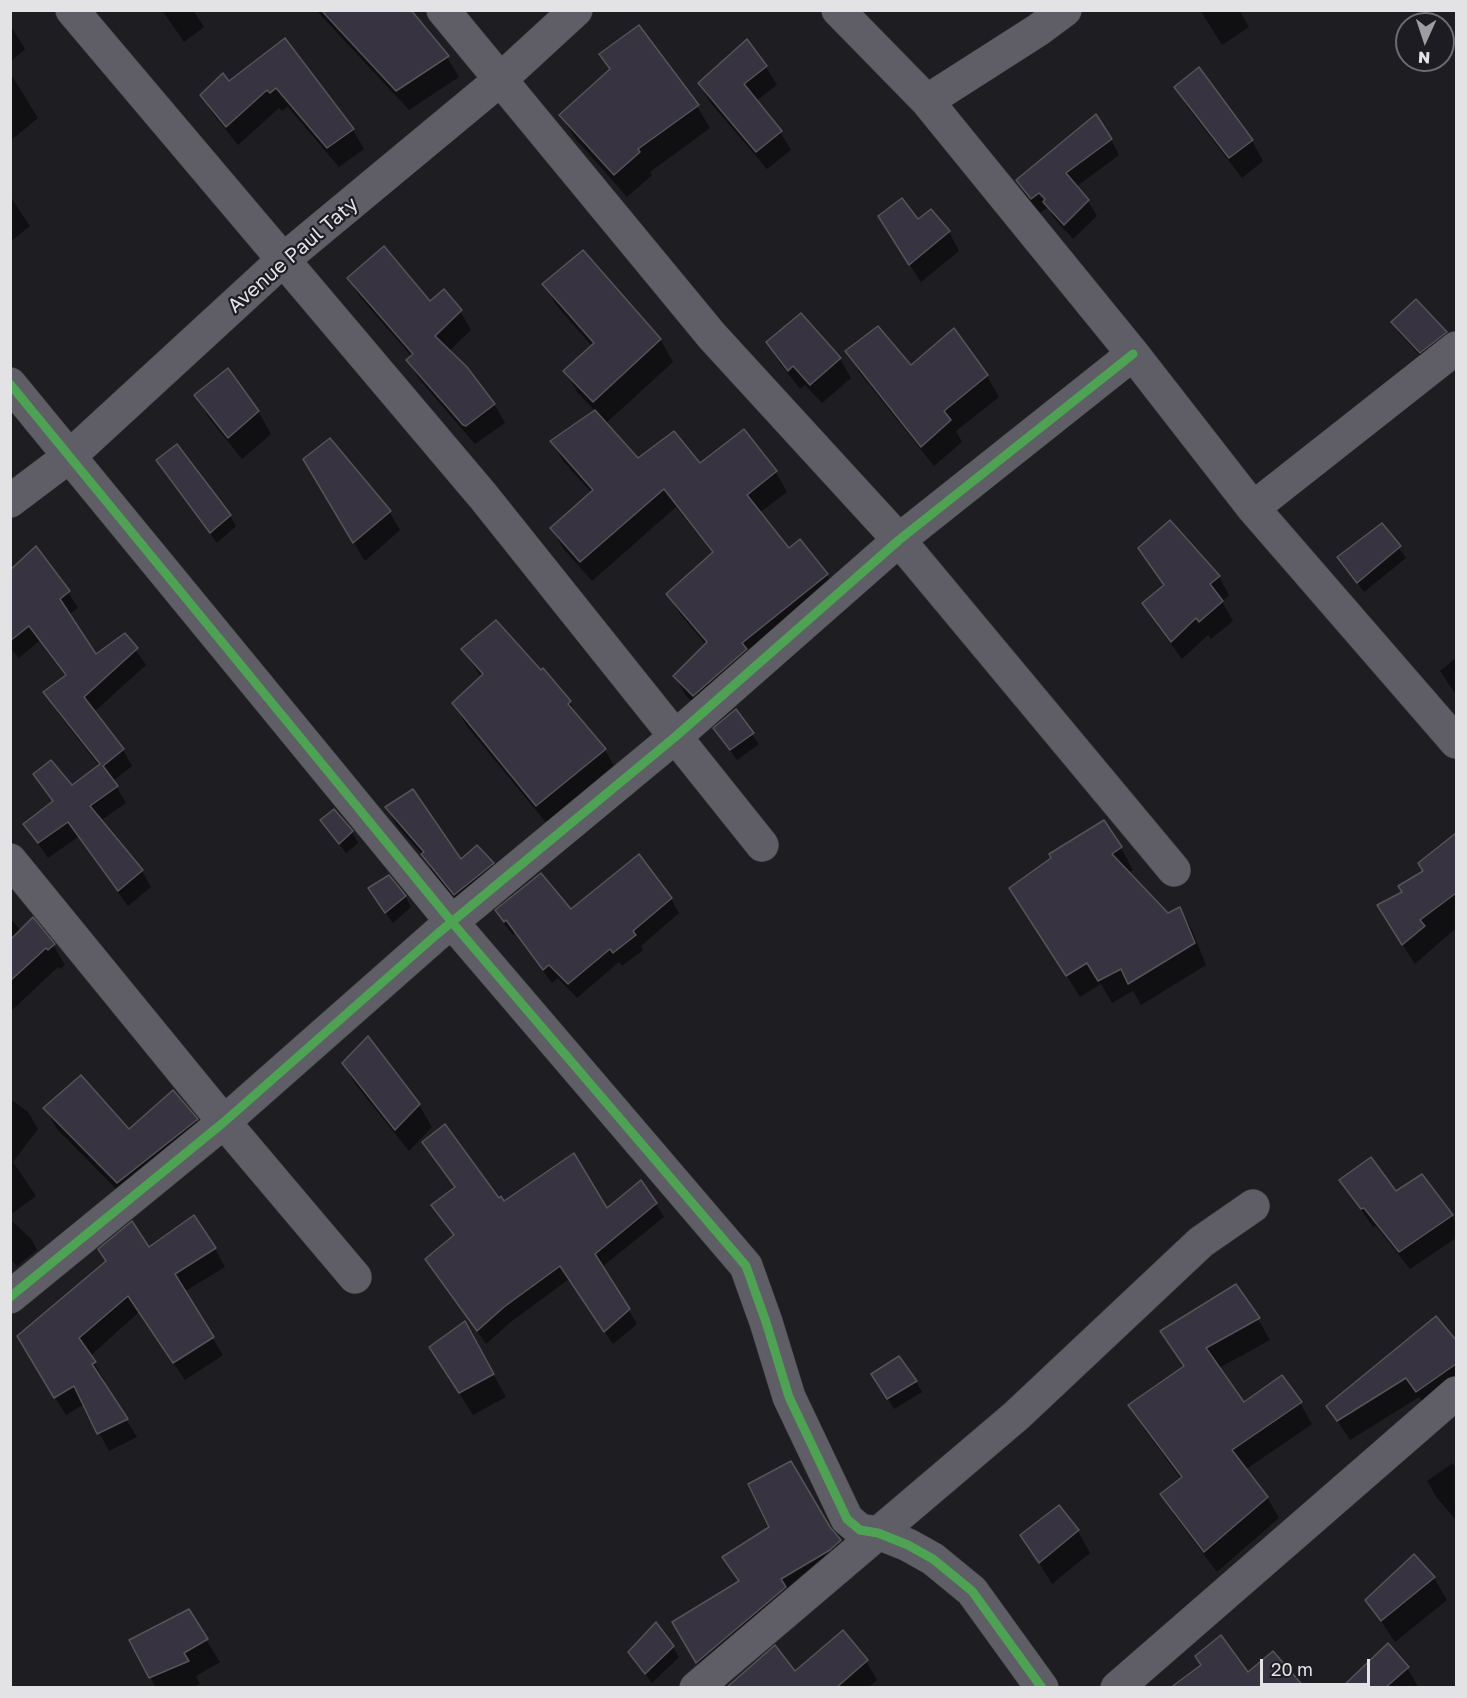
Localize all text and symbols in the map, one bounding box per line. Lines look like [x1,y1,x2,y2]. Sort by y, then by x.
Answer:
north arrow [1395,12,1455,72]
text: N [1418,48,1431,68]
street label: Avenue Paul Taty [223,192,363,318]
scale bar [1263,1647,1372,1685]
text: 20 m [1271,1658,1313,1680]

